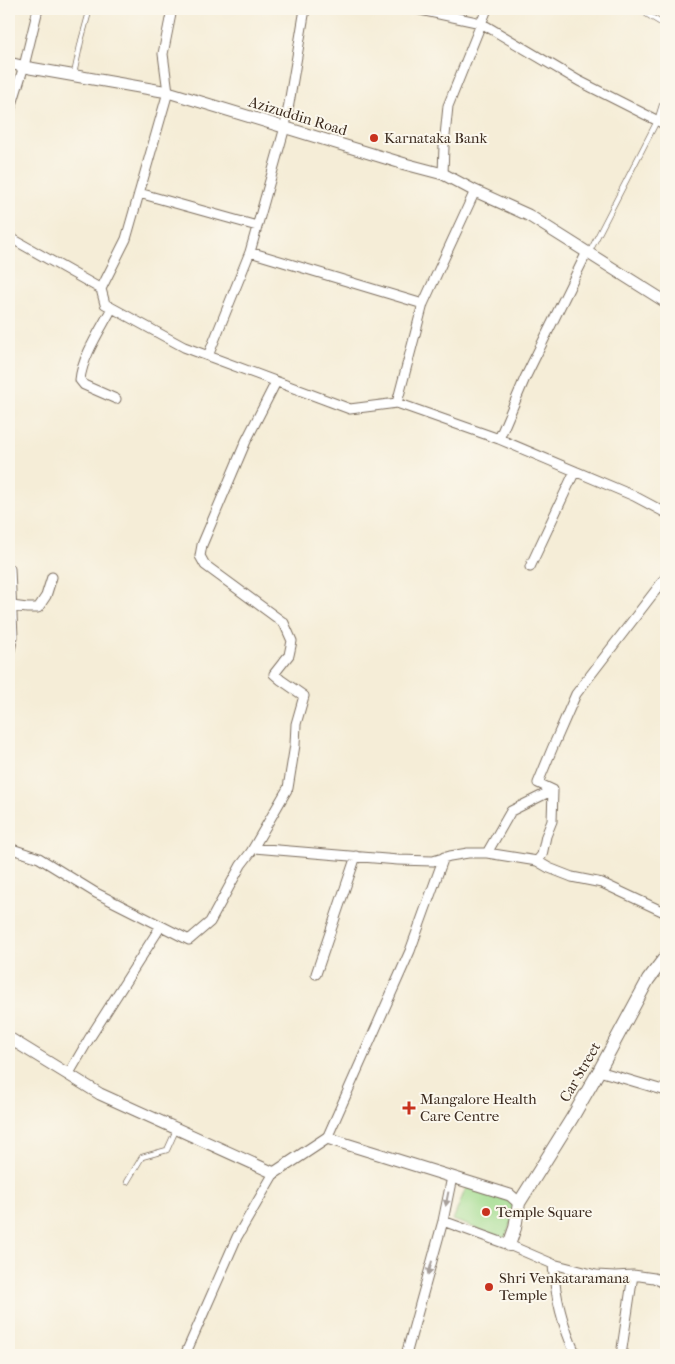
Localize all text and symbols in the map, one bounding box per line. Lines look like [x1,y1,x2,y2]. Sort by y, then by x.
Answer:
street label: Azizuddin Road [246,92,350,140]
place label: Karnataka Bank [384,129,488,147]
marker: Karnataka Bank [368,132,380,144]
street label: Car Street [556,1038,605,1105]
place label: Mangalore Health Care Centre [420,1090,537,1125]
marker: Mangalore Health Care Centre [402,1101,416,1115]
one-way arrow [443,1192,451,1207]
place label: Temple Square [496,1203,593,1221]
marker: Temple Square [480,1206,492,1218]
one-way arrow [425,1261,433,1276]
place label: Shri Venkataramana Temple [499,1269,631,1304]
marker: Shri Venkataramana Temple [483,1281,495,1293]

